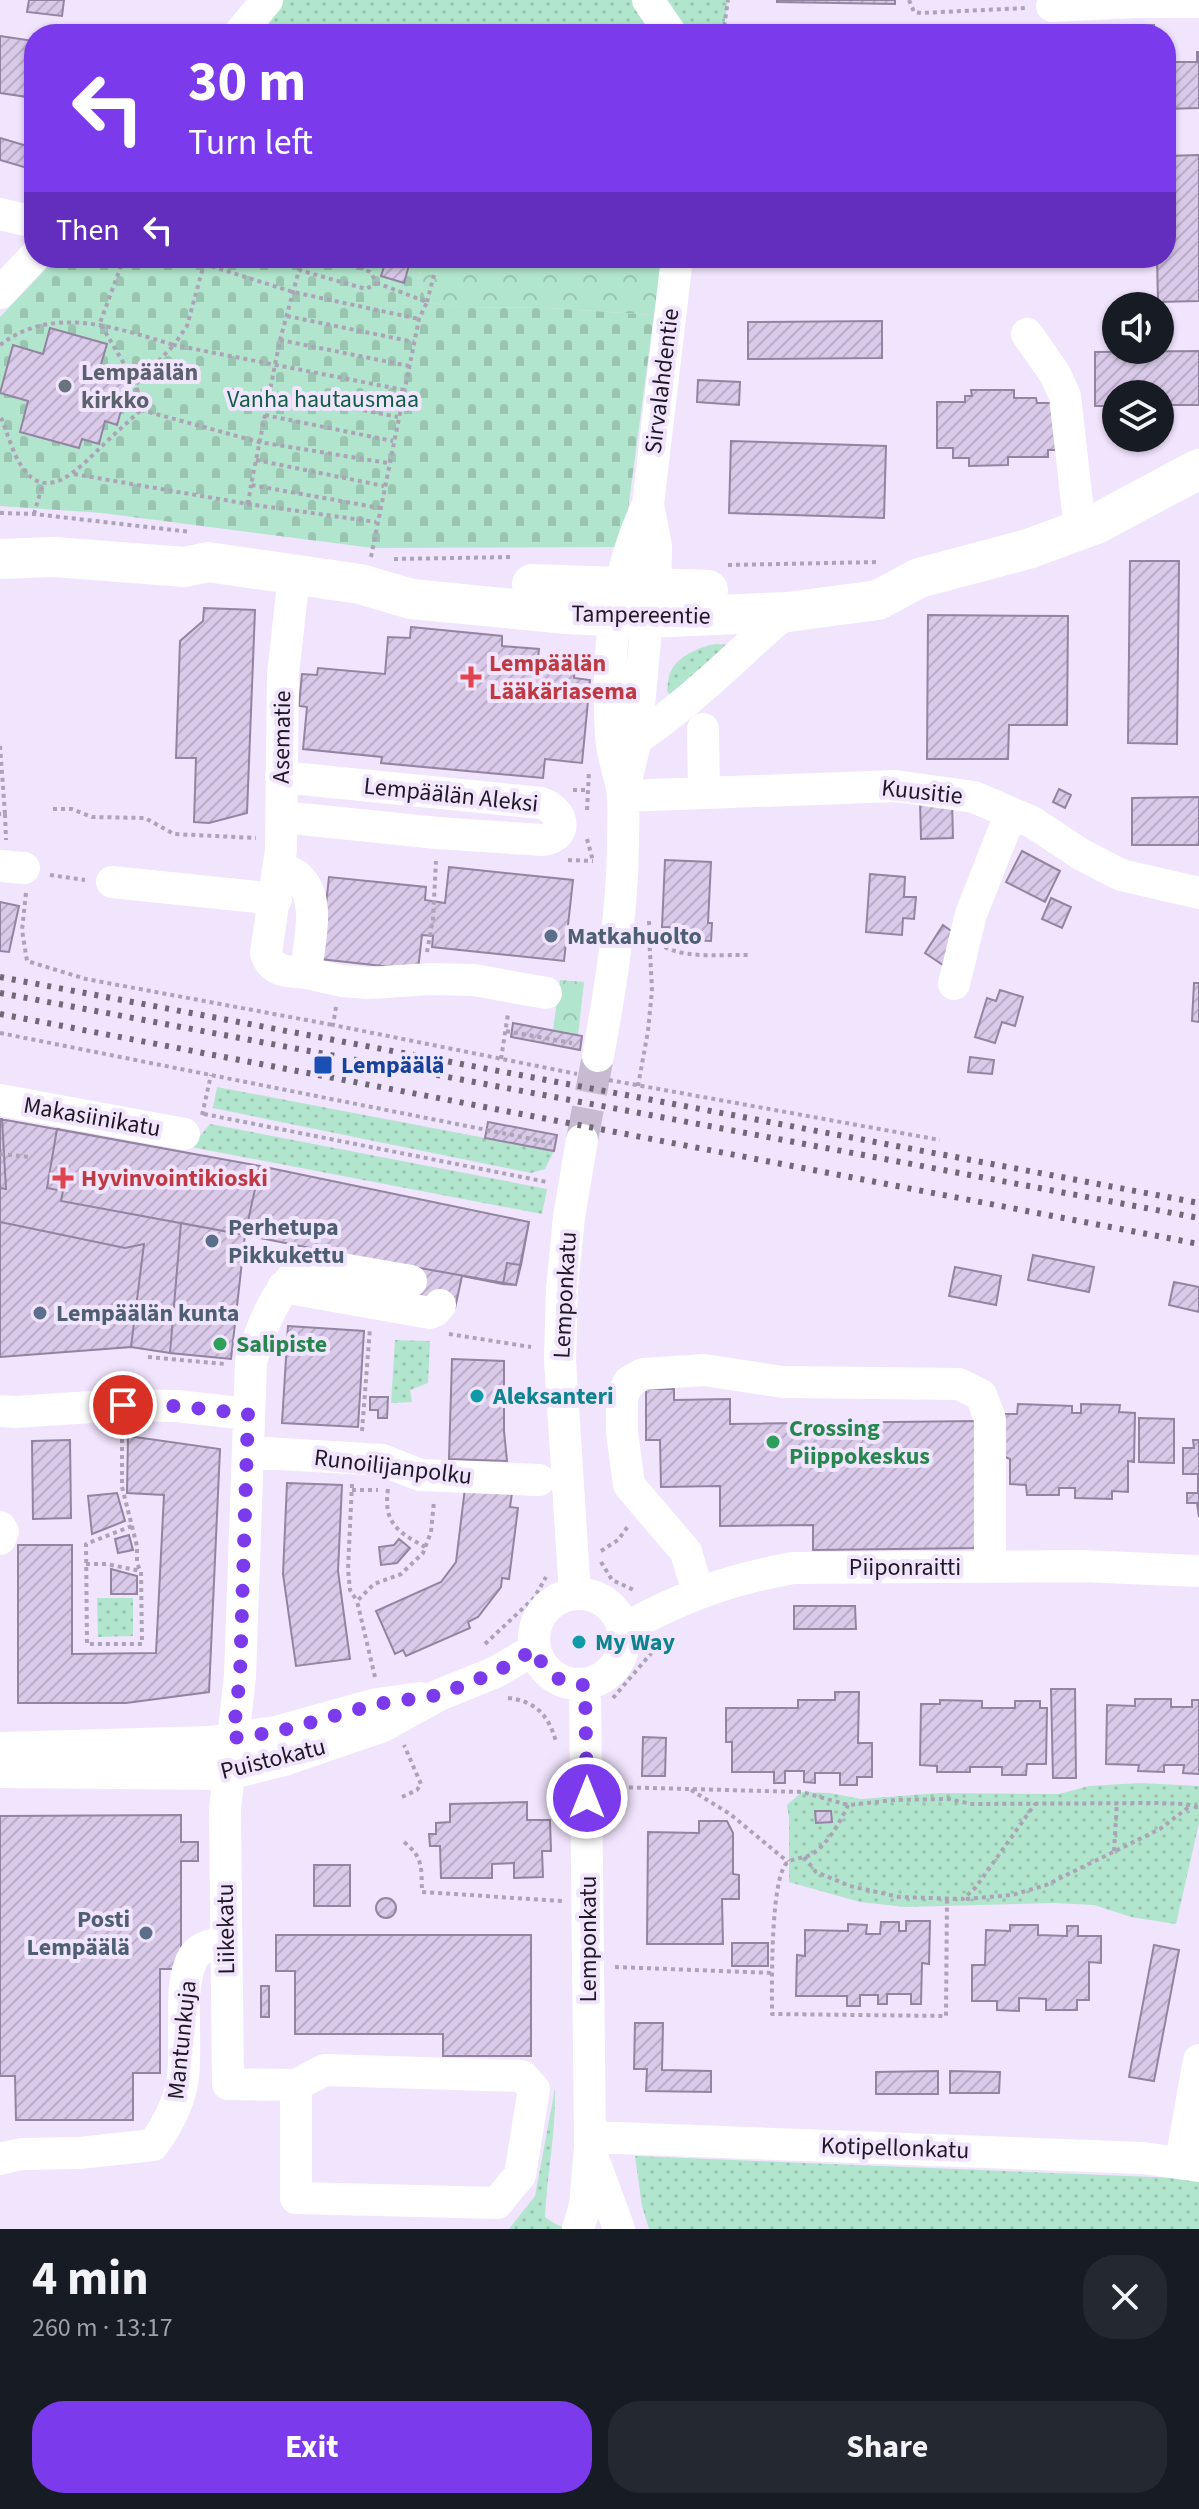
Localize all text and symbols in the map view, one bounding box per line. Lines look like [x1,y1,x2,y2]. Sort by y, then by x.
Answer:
text: 30 m [188,43,306,122]
icon: left [56,56,160,160]
text: Turn left [188,117,313,168]
icon: left [136,208,180,252]
text: Then [56,209,120,252]
map controls [1102,292,1174,452]
button: sound [1102,292,1174,364]
street label: Sirvalahdentie [636,306,688,456]
place label: Lempäälän kirkko [81,355,198,418]
marker: Lempäälän kirkko [56,377,74,395]
button: layers [1102,380,1174,452]
park label: Vanha hautausmaa [227,382,419,417]
street label: Tampereentie [571,596,711,634]
place label: Lempäälän Lääkäriasema [489,646,637,709]
marker: Lempäälän Lääkäriasema [460,666,482,688]
street label: Asematie [264,690,300,784]
street label: Lempäälän Aleksi [362,768,540,822]
street label: Kuusitie [880,770,964,814]
place label: Matkahuolto [567,919,702,954]
marker: Matkahuolto [542,927,560,945]
place label: Lempäälä [341,1048,444,1083]
marker: Lempäälä [312,1054,334,1076]
street label: Makasiinikatu [21,1088,163,1146]
place label: Hyvinvointikioski [81,1161,268,1196]
marker: Hyvinvointikioski [52,1167,74,1189]
place label: Perhetupa Pikkukettu [228,1210,345,1273]
street label: Lemponkatu [544,1231,586,1359]
marker: Perhetupa Pikkukettu [203,1232,221,1250]
place label: Lempäälän kunta [56,1296,239,1331]
marker: Lempäälän kunta [31,1304,49,1322]
place label: Salipiste [236,1327,327,1362]
marker: Salipiste [211,1335,229,1353]
pin [89,1371,157,1439]
place label: Aleksanteri [492,1379,614,1414]
icon: arrive [101,1383,145,1427]
marker: Aleksanteri [468,1387,486,1405]
place label: Crossing Piippokeskus [789,1411,930,1474]
marker: Crossing Piippokeskus [764,1433,782,1451]
street label: Runoilijanpolku [312,1440,474,1494]
street label: Piiponraitti [849,1550,961,1585]
place label: My Way [595,1625,675,1660]
marker: My Way [570,1633,588,1651]
street label: Puistokatu [217,1729,329,1789]
position arrow [545,1756,629,1840]
street label: Lemponkatu [571,1875,606,2003]
street label: Liikekatu [208,1883,244,1975]
place label: Posti Lempäälä [27,1902,130,1965]
marker: Posti Lempäälä [137,1924,155,1942]
street label: Mantunkuja [158,1979,206,2101]
street label: Kotipellonkatu [820,2128,970,2168]
text: 4 min [32,2245,149,2313]
button: close [1083,2255,1167,2339]
text: 260 m · 13:17 [32,2309,173,2346]
button: Exit [32,2401,592,2493]
button: Share [608,2401,1167,2493]

